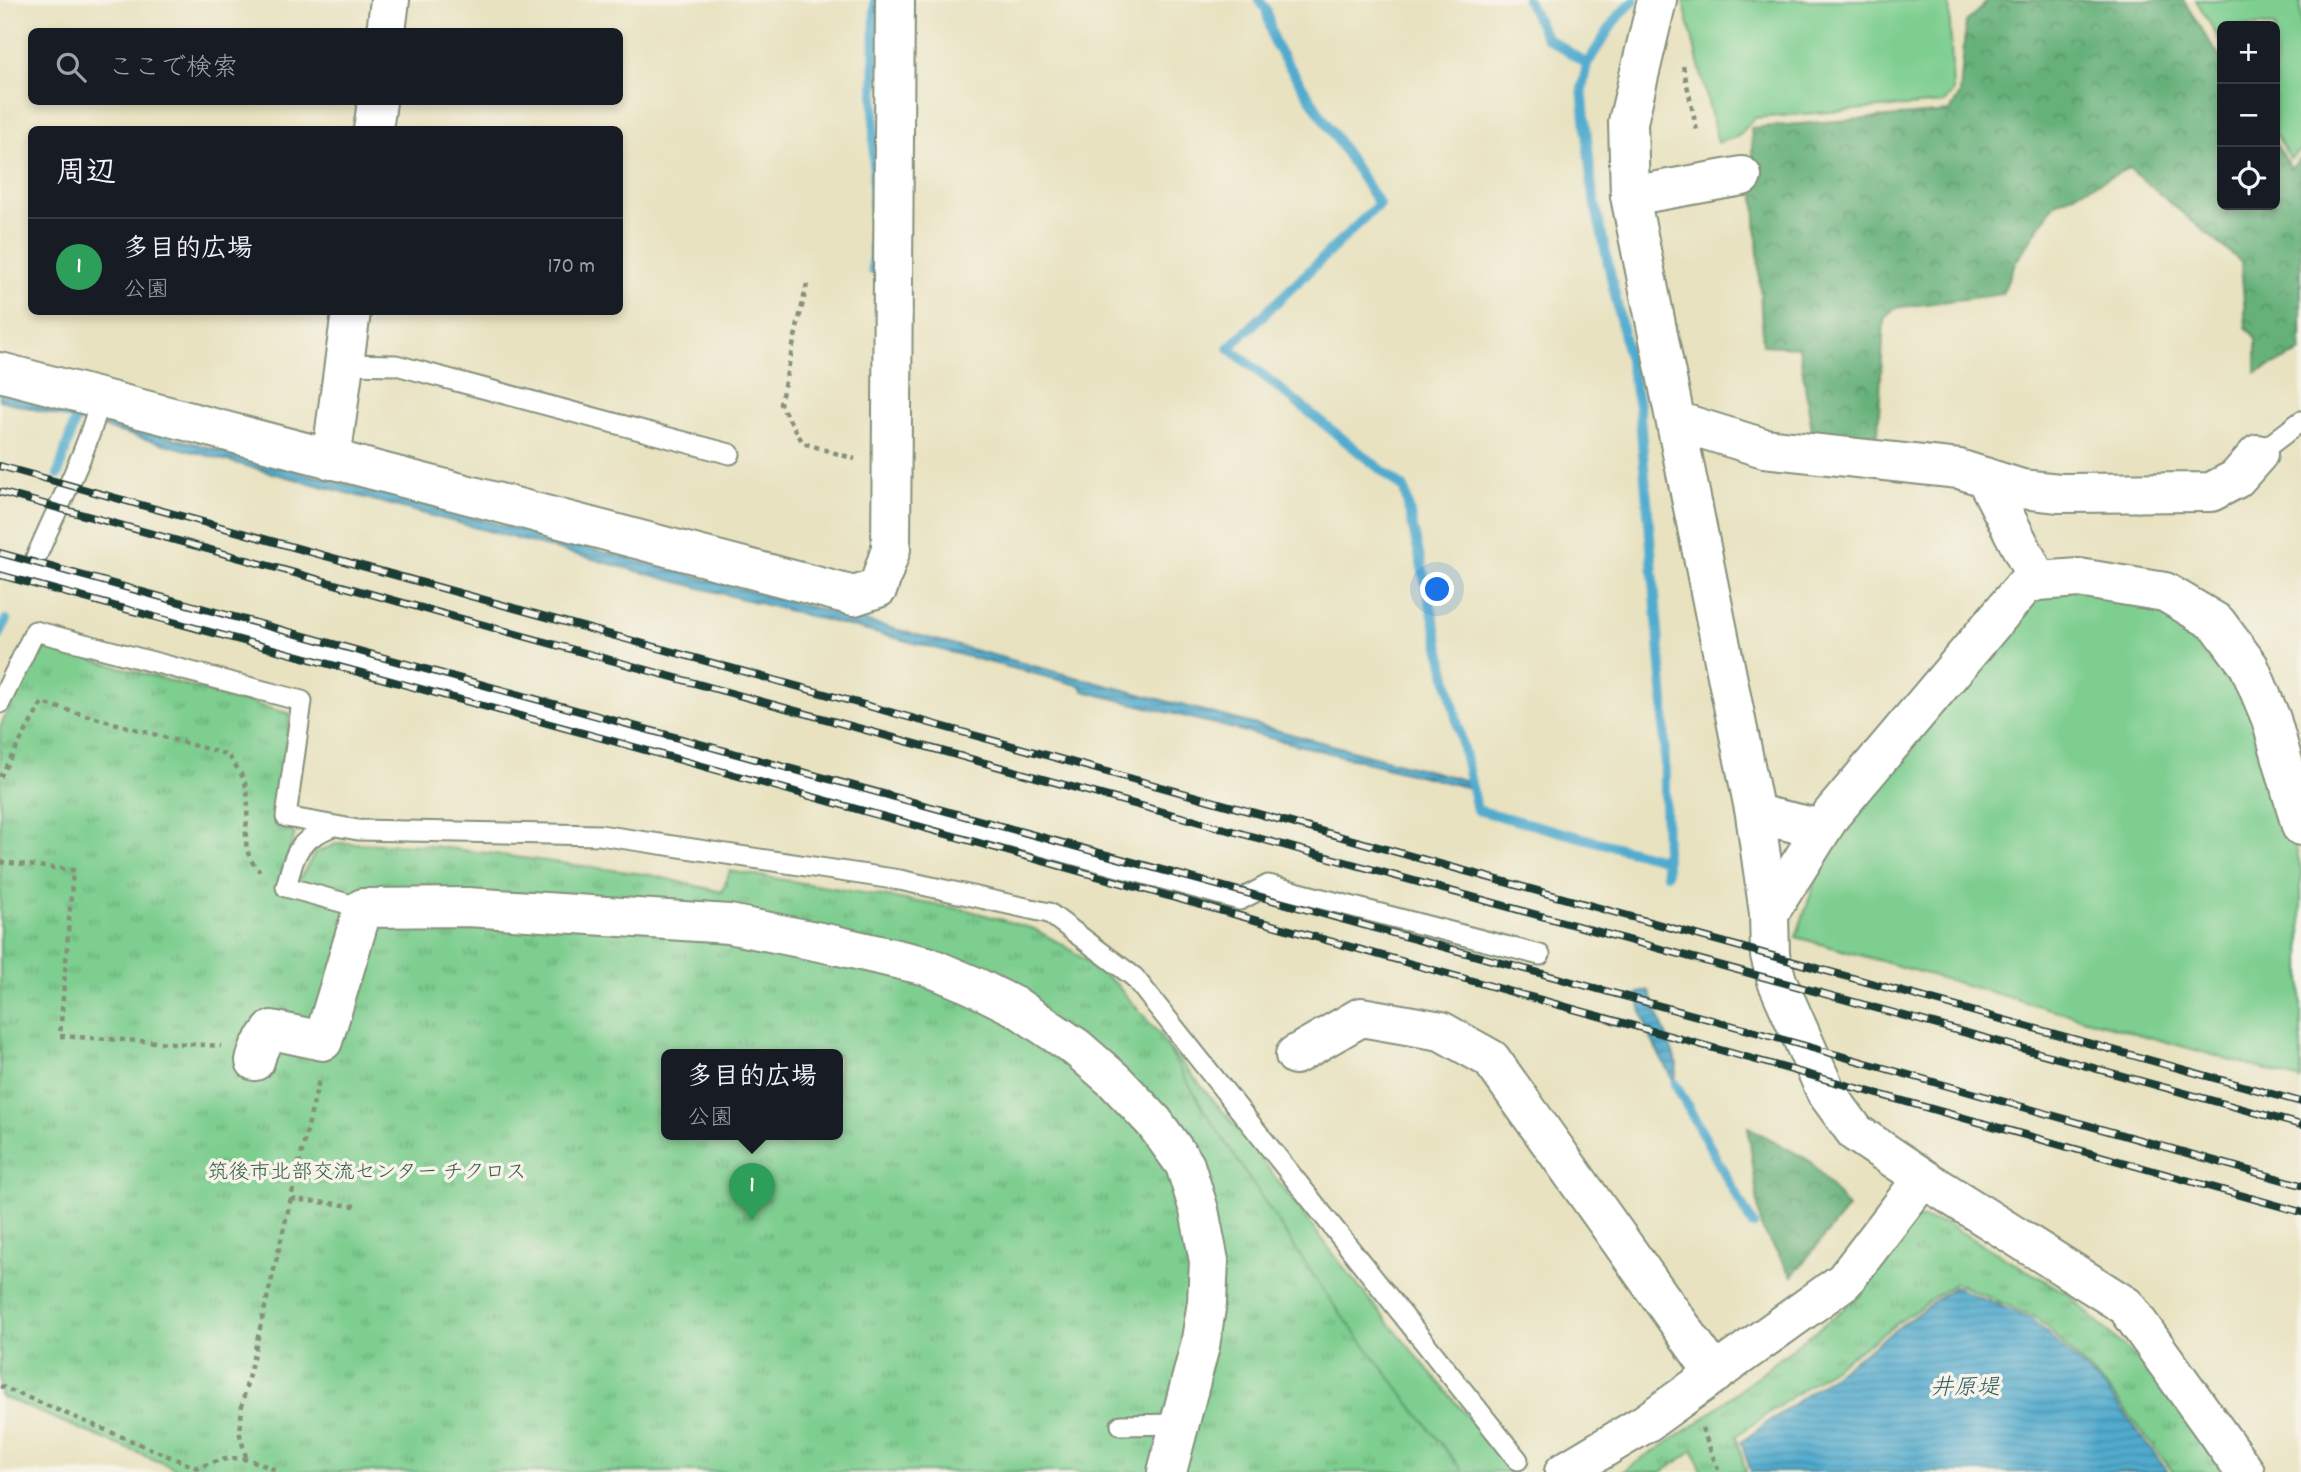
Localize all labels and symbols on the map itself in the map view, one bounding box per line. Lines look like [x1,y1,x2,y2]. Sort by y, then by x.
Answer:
your location [1420,572,1454,606]
park label: 筑後市北部交流センター チクロス [208,1159,526,1189]
pin: 1 [729,1163,775,1221]
water label: 井原堤 [1931,1373,2001,1406]

